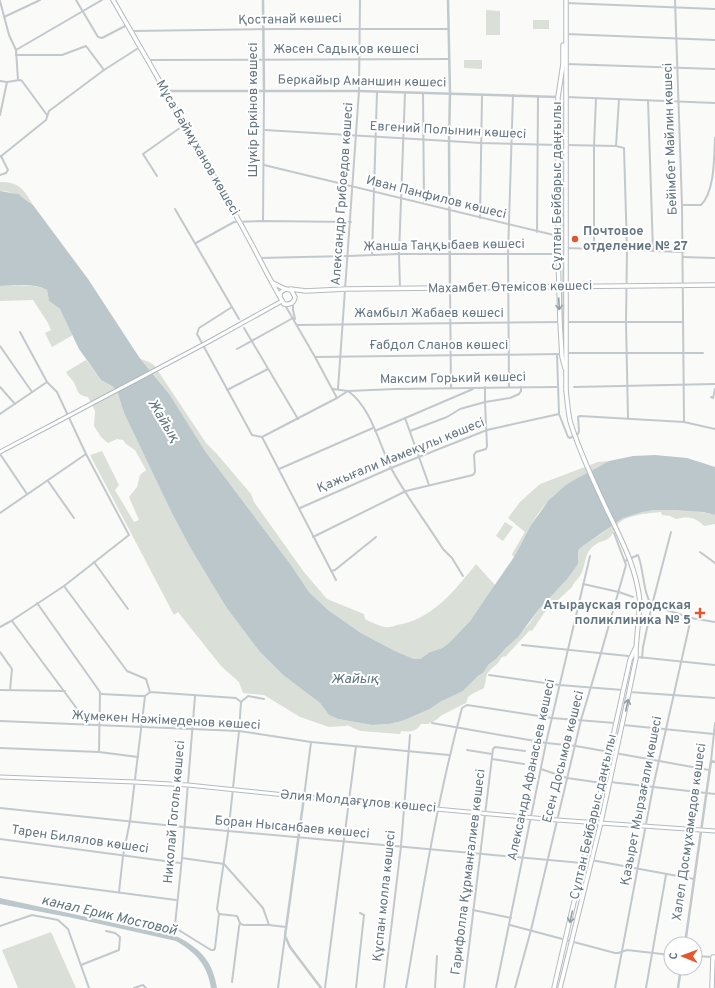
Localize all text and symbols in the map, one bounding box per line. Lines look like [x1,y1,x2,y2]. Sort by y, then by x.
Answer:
street label: Қостанай көшесі [238,11,342,29]
street label: Жәсен Садықов көшесі [273,42,419,58]
street label: Шүкір Еркінов көшесі [246,43,262,177]
street label: Бейімбет Майлин көшесі [660,63,682,215]
street label: Беркайыр Аманшин көшесі [277,73,447,91]
street label: Мұса Баймұханов көшесі [152,77,242,219]
street label: Сұлтан Бейбарыс даңғылы [550,101,566,271]
street label: Александр Грибоедов көшесі [329,102,357,286]
street label: Евгений Полынин көшесі [369,119,527,143]
street label: Иван Панфилов көшесі [364,173,508,223]
place label: Почтовое отделение № 27 [583,224,688,255]
marker: Почтовое отделение № 27 [570,234,580,244]
street label: Жанша Таңқыбаев көшесі [363,237,525,255]
street label: Махамбет Өтемісов көшесі [428,279,592,297]
one-way arrow [556,297,563,310]
street label: Жамбыл Жабаев көшесі [354,306,504,322]
street label: Ғабдол Сланов көшесі [370,338,508,354]
street label: Максим Горький көшесі [380,370,526,388]
water label: Жайық [143,396,183,446]
street label: Қажығали Мәмекұлы көшесі [315,415,487,497]
place label: Атырауская городская поликлиника № 5 [543,598,691,629]
marker: Атырауская городская поликлиника № 5 [694,607,706,619]
water label: Жайық [331,671,379,688]
street label: Александр Афанасьев көшесі [505,678,559,862]
street label: Есен Досымов көшесі [540,689,588,825]
one-way arrow [623,699,631,712]
street label: Жұмекен Нәжімеденов көшесі [71,708,261,734]
street label: Қазырет Мырзағали көшесі [618,715,666,887]
street label: Сұлтан Бейбарыс даңғылы [567,733,621,901]
street label: Николай Гоголь көшесі [161,740,189,884]
street label: Халел Досмұхамедов көшесі [670,742,710,922]
street label: Гарифолла Құрманғалиев көшесі [448,768,490,976]
street label: Әлия Молдағұлов көшесі [279,787,437,817]
street label: Боран Нысанбаев көшесі [214,813,370,843]
street label: Тарен Билялов көшесі [10,822,150,858]
street label: Құспан молла көшесі [370,830,400,962]
water label: канал Ерик Мостовой [40,892,179,940]
one-way arrow [566,910,574,923]
north arrow [663,936,703,976]
text: С [667,952,681,959]

